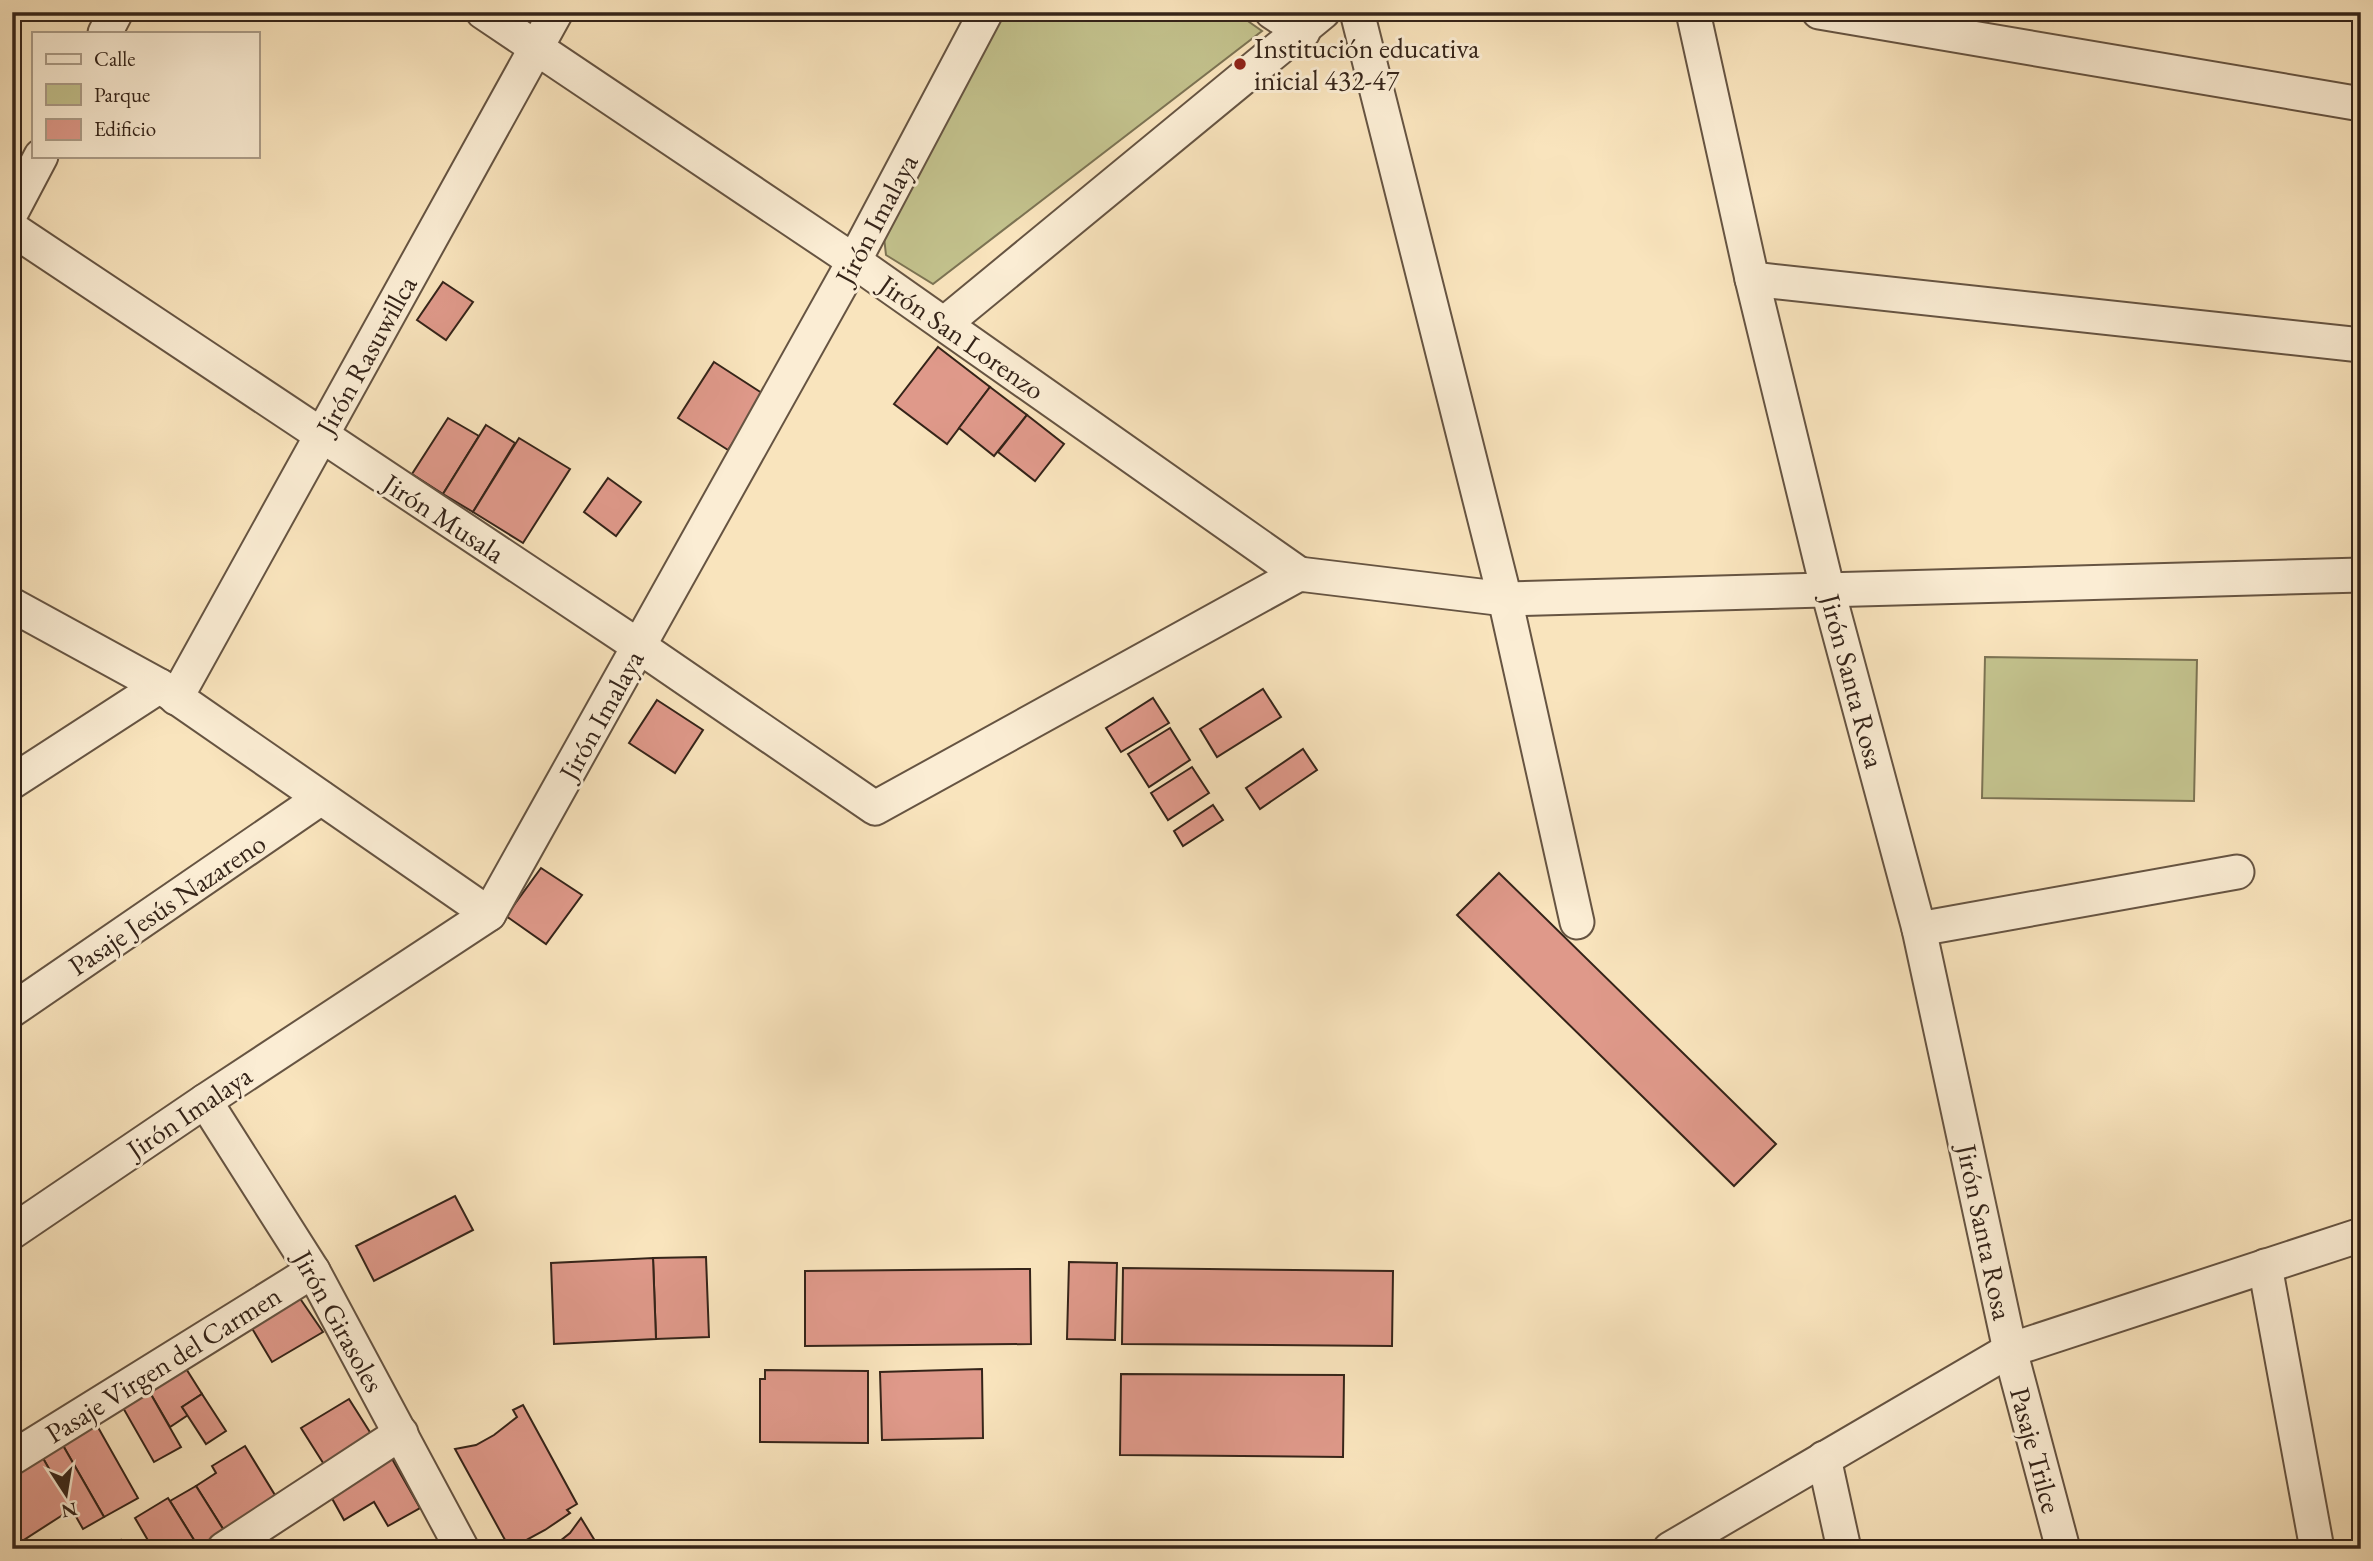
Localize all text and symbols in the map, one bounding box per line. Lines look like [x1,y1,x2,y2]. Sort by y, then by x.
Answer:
place label: Institución educativa inicial 432-47 [1254,30,1480,98]
legend [32,32,259,158]
text: Calle [94,45,136,72]
marker: Institución educativa inicial 432-47 [1232,56,1248,72]
text: Parque [94,81,150,108]
text: Edificio [94,115,156,142]
street label: Jirón Imalaya [826,147,926,292]
street label: Jirón San Lorenzo [870,265,1052,407]
street label: Jirón Rasuwillca [306,268,425,443]
street label: Jirón Musala [375,464,512,571]
street label: Jirón Santa Rosa [1812,588,1894,773]
street label: Jirón Imalaya [550,643,652,788]
street label: Pasaje Jesús Nazareno [61,825,273,983]
street label: Jirón Imalaya [118,1057,259,1168]
street label: Jirón Santa Rosa [1948,1139,2021,1324]
street label: Jirón Girasoles [284,1242,393,1398]
street label: Pasaje Virgen del Carmen [38,1277,288,1451]
street label: Pasaje Trilce [2002,1383,2070,1517]
north arrow [32,1460,102,1530]
text: N [59,1496,80,1524]

